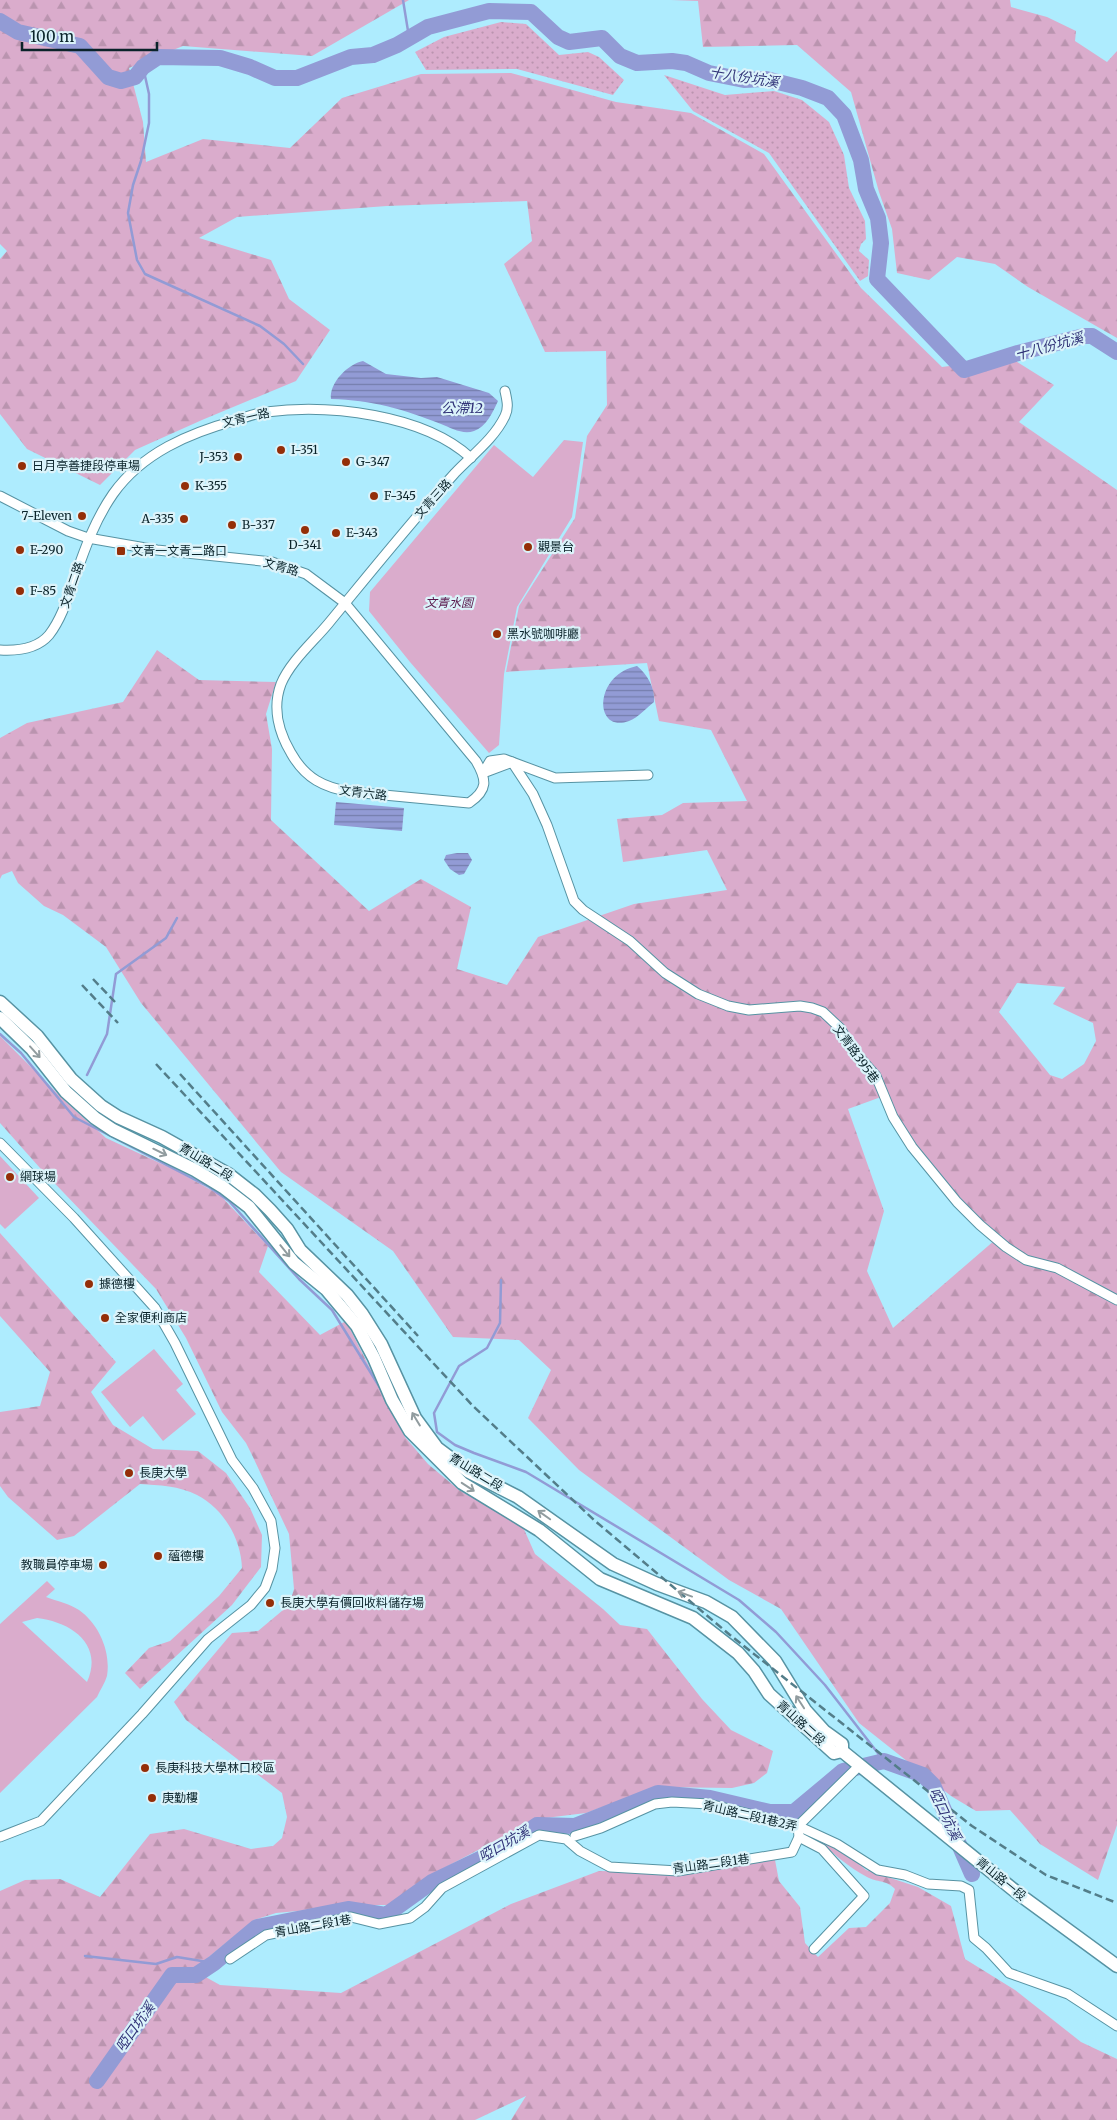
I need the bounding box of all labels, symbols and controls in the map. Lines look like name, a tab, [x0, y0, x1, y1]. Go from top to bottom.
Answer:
scale bar	[22, 20, 158, 52]
text: 100 m	[30, 27, 74, 46]
water label: 十八份坑溪	[708, 63, 782, 92]
water label: 十八份坑溪	[1013, 328, 1087, 364]
water label: 公滯12	[441, 399, 483, 417]
street label: 文青一路	[221, 405, 271, 430]
place label: I-351	[291, 442, 319, 457]
marker: I-351	[275, 444, 287, 456]
place label: J-353	[198, 449, 228, 464]
marker: J-353	[232, 451, 244, 463]
place label: G-347	[356, 454, 390, 469]
marker: G-347	[340, 456, 352, 468]
place label: 日月亭善捷段停車場	[32, 458, 140, 473]
marker: 日月亭善捷段停車場	[16, 460, 28, 472]
street label: 文青三路	[411, 476, 454, 522]
place label: K-355	[195, 478, 227, 493]
marker: K-355	[179, 480, 191, 492]
place label: F-345	[384, 488, 416, 503]
marker: F-345	[368, 490, 380, 502]
place label: 7-Eleven	[22, 508, 72, 523]
marker: 7-Eleven	[76, 510, 88, 522]
place label: A-335	[141, 511, 174, 526]
marker: A-335	[178, 513, 190, 525]
place label: B-337	[242, 517, 275, 532]
marker: B-337	[226, 519, 238, 531]
marker: D-341	[299, 524, 311, 536]
place label: E-343	[346, 525, 378, 540]
marker: E-343	[330, 527, 342, 539]
place label: D-341	[289, 537, 322, 552]
place label: 觀景台	[538, 539, 574, 554]
marker: 觀景台	[522, 541, 534, 553]
place label: E-290	[30, 542, 63, 557]
place label: 文青一文青二路口	[131, 543, 227, 558]
marker: E-290	[14, 544, 26, 556]
marker: 文青一文青二路口	[115, 545, 127, 557]
street label: 文青路	[262, 554, 301, 579]
street label: 文青二路	[57, 560, 86, 610]
place label: F-85	[30, 583, 56, 598]
marker: F-85	[14, 585, 26, 597]
park label: 文青水園	[425, 595, 475, 610]
place label: 黑水號咖啡廳	[507, 626, 579, 641]
marker: 黑水號咖啡廳	[491, 628, 503, 640]
street label: 文青六路	[338, 782, 388, 803]
street label: 文青路395巷	[830, 1022, 883, 1086]
one-way arrow	[29, 1046, 41, 1059]
street label: 青山路二段	[177, 1140, 236, 1183]
one-way arrow	[152, 1147, 167, 1157]
place label: 網球場	[20, 1169, 56, 1184]
marker: 網球場	[4, 1171, 16, 1183]
one-way arrow	[280, 1244, 291, 1257]
place label: 據德樓	[99, 1276, 135, 1291]
marker: 據德樓	[83, 1278, 95, 1290]
place label: 全家便利商店	[115, 1310, 187, 1325]
marker: 全家便利商店	[99, 1312, 111, 1324]
one-way arrow	[411, 1412, 421, 1426]
street label: 青山路二段	[447, 1450, 506, 1493]
place label: 長庚大學	[139, 1465, 187, 1480]
marker: 長庚大學	[123, 1467, 135, 1479]
one-way arrow	[461, 1481, 475, 1492]
one-way arrow	[537, 1510, 551, 1520]
place label: 蘊德樓	[168, 1548, 204, 1563]
marker: 蘊德樓	[152, 1550, 164, 1562]
place label: 教職員停車場	[21, 1557, 93, 1572]
marker: 教職員停車場	[97, 1559, 109, 1571]
one-way arrow	[677, 1589, 693, 1598]
place label: 長庚大學有價回收料儲存場	[280, 1595, 424, 1610]
marker: 長庚大學有價回收料儲存場	[264, 1597, 276, 1609]
one-way arrow	[795, 1696, 805, 1710]
street label: 青山路二段	[774, 1697, 829, 1748]
place label: 長庚科技大學林口校區	[155, 1760, 275, 1775]
marker: 長庚科技大學林口校區	[139, 1762, 151, 1774]
water label: 啞口坑溪	[925, 1785, 966, 1845]
place label: 庚勤樓	[162, 1790, 198, 1805]
marker: 庚勤樓	[146, 1792, 158, 1804]
street label: 青山路二段1巷2弄	[701, 1797, 799, 1834]
water label: 啞口坑溪	[475, 1821, 534, 1866]
street label: 青山路二段1巷	[672, 1851, 750, 1876]
street label: 青山路一段	[973, 1854, 1029, 1903]
street label: 青山路二段1巷	[273, 1911, 352, 1940]
water label: 啞口坑溪	[112, 1997, 160, 2055]

